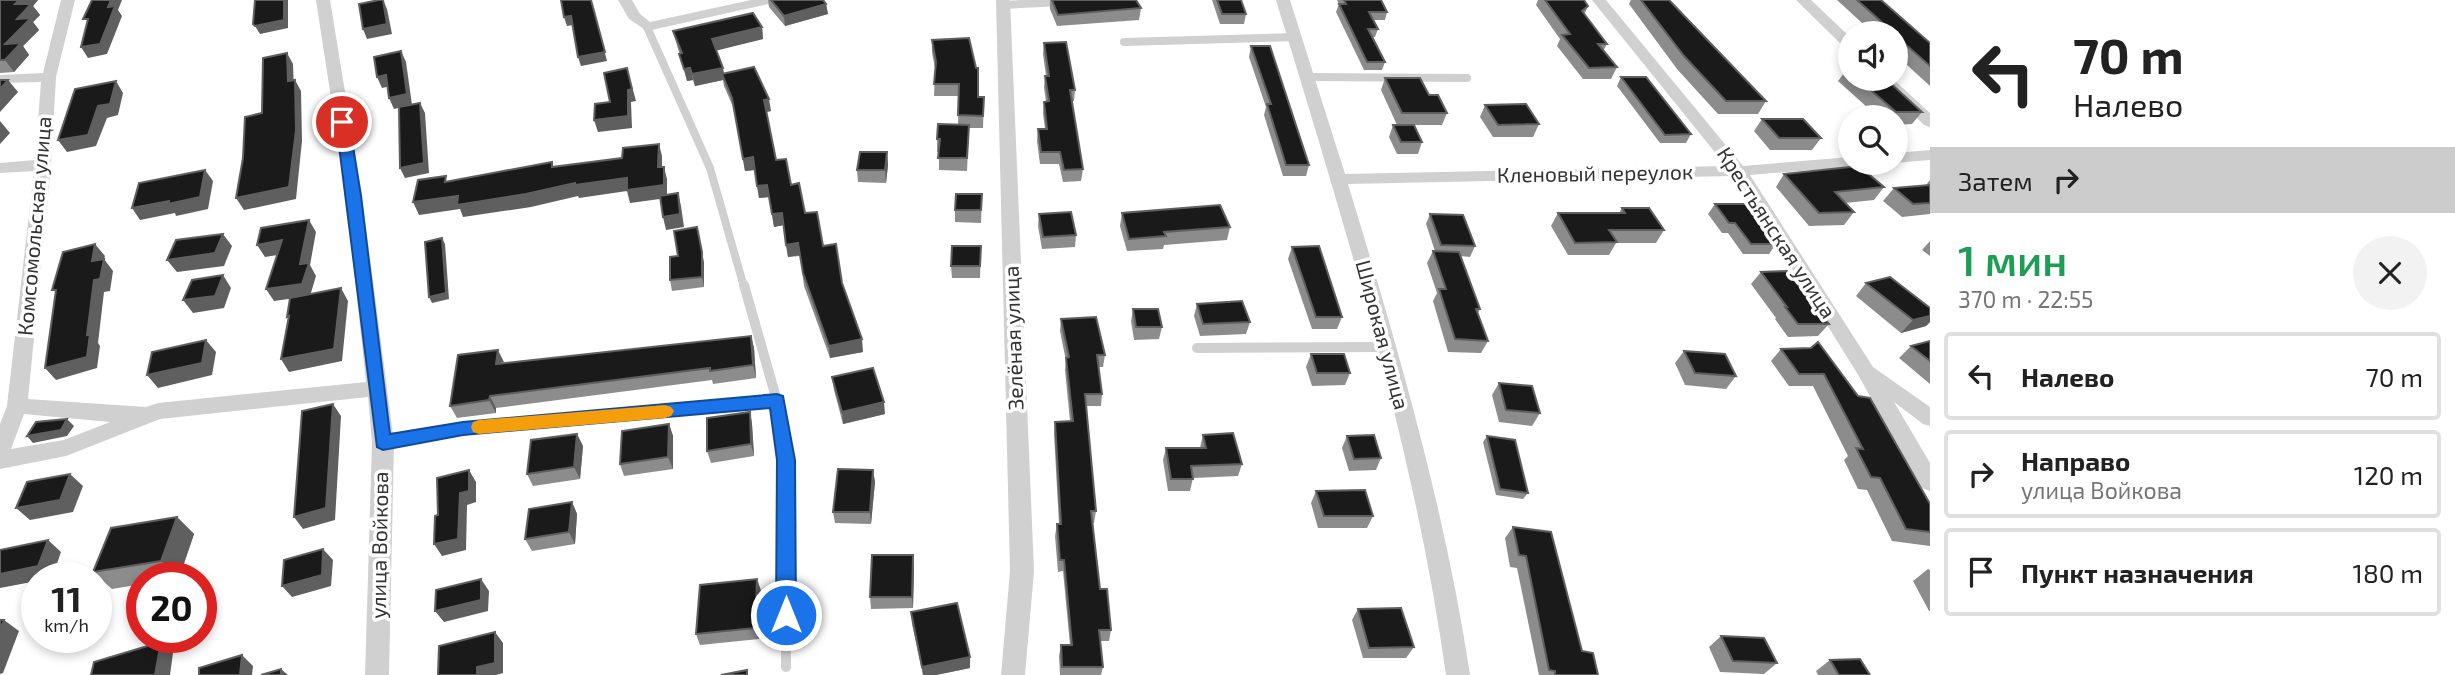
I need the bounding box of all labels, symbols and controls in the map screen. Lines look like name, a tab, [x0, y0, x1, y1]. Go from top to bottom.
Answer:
map controls	[1838, 21, 1908, 175]
button: sound	[1838, 21, 1908, 91]
text: 70 m	[2073, 25, 2184, 84]
icon: left	[1958, 28, 2049, 119]
text: Налево	[2073, 85, 2183, 123]
pin	[312, 92, 372, 152]
icon: arrive	[323, 103, 361, 141]
button: search	[1838, 105, 1908, 175]
street label: Комсомольская улица	[11, 115, 57, 337]
street label: Крестьянская улица	[1712, 142, 1842, 323]
street label: Кленовый переулок	[1497, 158, 1693, 188]
icon: right	[2047, 161, 2085, 199]
text: Затем	[1958, 165, 2033, 196]
text: 1 мин	[1958, 234, 2067, 284]
button: close	[2353, 236, 2427, 310]
street label: Широкая улица	[1351, 257, 1415, 412]
street label: Зелёная улица	[997, 265, 1029, 411]
text: 370 m · 22:55	[1958, 285, 2093, 313]
icon: left	[1962, 357, 2000, 395]
text: Налево	[2021, 361, 2114, 392]
text: 70 m	[2365, 361, 2423, 392]
text: Направо	[2021, 445, 2130, 476]
icon: right	[1962, 455, 2000, 493]
text: 120 m	[2354, 459, 2423, 490]
street label: улица Войкова	[365, 471, 393, 619]
text: улица Войкова	[2021, 476, 2182, 504]
icon: arrive	[1962, 553, 2000, 591]
text: Пункт назначения	[2021, 557, 2254, 588]
text: 180 m	[2353, 557, 2423, 588]
speed limit sign: 20	[126, 562, 217, 653]
text: 11	[51, 577, 82, 619]
position arrow	[749, 578, 823, 652]
text: km/h	[44, 614, 89, 636]

